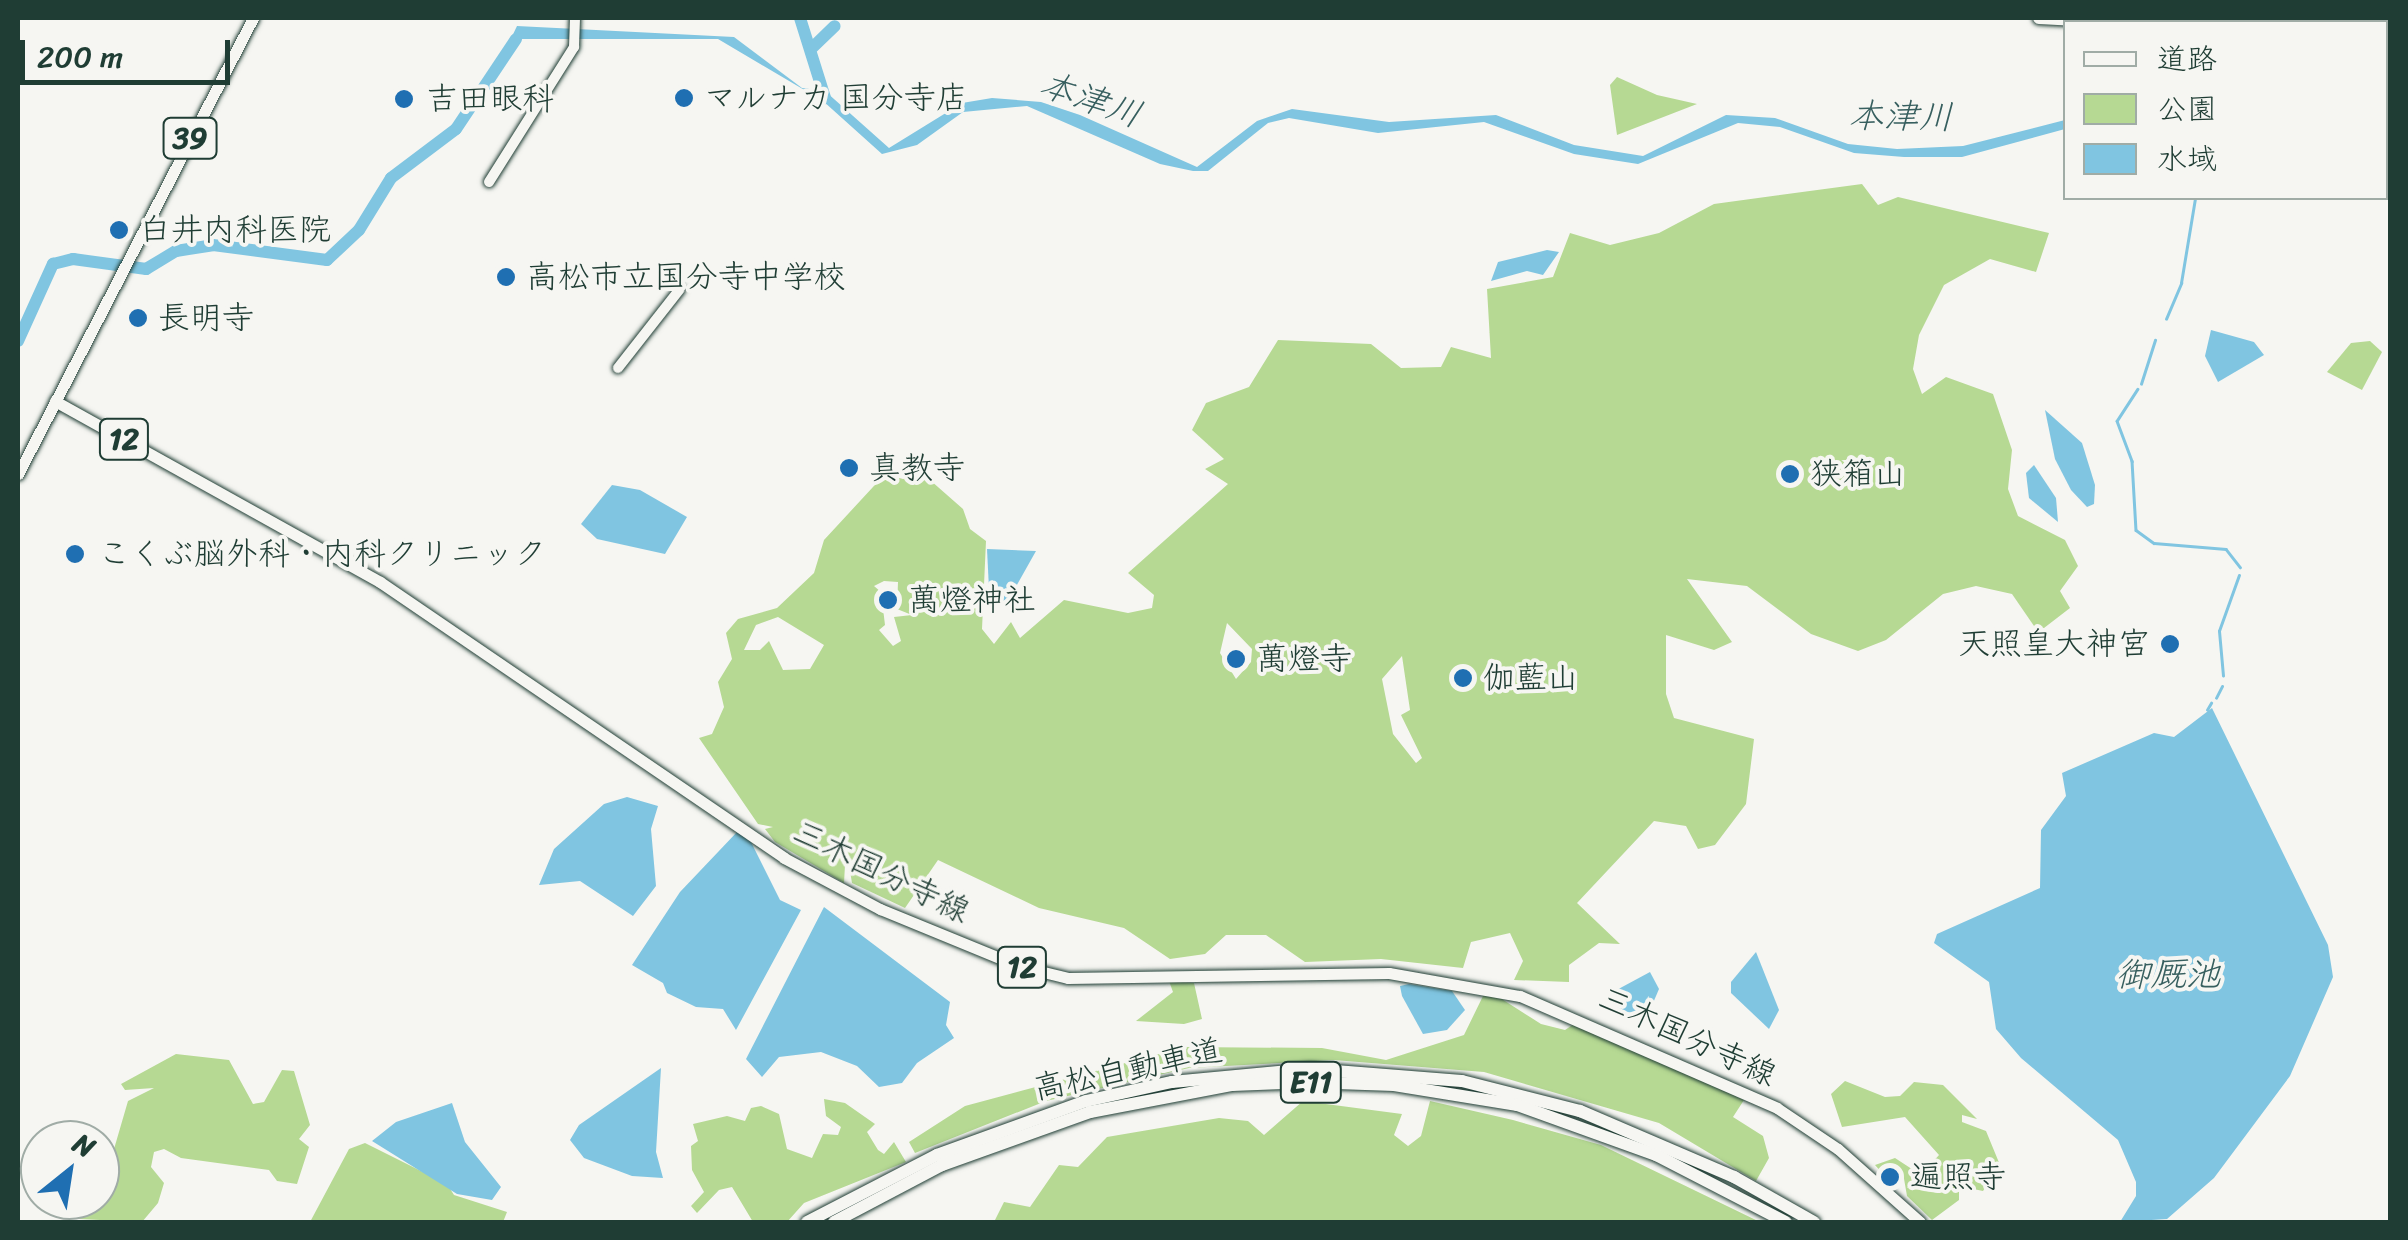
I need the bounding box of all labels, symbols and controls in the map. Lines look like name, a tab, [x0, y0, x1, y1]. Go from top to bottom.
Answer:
scale bar	[25, 20, 235, 82]
legend	[2063, 20, 2388, 200]
text: 200 m	[37, 30, 123, 84]
text: 道路	[2157, 32, 2217, 86]
water label: 本津川	[1035, 62, 1147, 136]
place label: マルナカ 国分寺店	[704, 79, 968, 117]
place label: 吉田眼科	[426, 80, 554, 118]
text: 公園	[2157, 82, 2217, 136]
marker: 吉田眼科	[391, 86, 417, 112]
marker: マルナカ 国分寺店	[673, 87, 695, 109]
water label: 本津川	[1848, 94, 1954, 138]
road number: 39	[162, 113, 218, 163]
text: 水域	[2157, 132, 2217, 186]
place label: 白井内科医院	[139, 211, 331, 249]
marker: 白井内科医院	[108, 219, 130, 241]
place label: 高松市立国分寺中学校	[526, 258, 846, 296]
marker: 高松市立国分寺中学校	[495, 266, 517, 288]
place label: 長明寺	[158, 299, 254, 337]
marker: 長明寺	[127, 307, 149, 329]
road number: 12	[96, 414, 152, 464]
place label: 真教寺	[869, 449, 965, 487]
place label: 狭箱山	[1810, 455, 1906, 493]
marker: 真教寺	[838, 457, 860, 479]
marker: 狭箱山	[1779, 463, 1801, 485]
place label: こくぶ脳外科・内科クリニック	[98, 535, 546, 573]
marker: こくぶ脳外科・内科クリニック	[62, 541, 88, 567]
place label: 萬燈神社	[908, 581, 1036, 619]
marker: 萬燈神社	[877, 589, 899, 611]
place label: 天照皇大神宮	[1958, 625, 2150, 663]
marker: 天照皇大神宮	[2159, 633, 2181, 655]
place label: 萬燈寺	[1256, 640, 1352, 678]
marker: 萬燈寺	[1225, 648, 1247, 670]
place label: 伽藍山	[1483, 659, 1579, 697]
marker: 伽藍山	[1452, 667, 1474, 689]
street label: 三木国分寺線	[786, 813, 976, 931]
road number: 12	[994, 942, 1050, 992]
water label: 御厩池	[2116, 953, 2220, 995]
street label: 三木国分寺線	[1592, 979, 1782, 1095]
street label: 高松自動車道	[1030, 1031, 1226, 1109]
road number: E11	[1278, 1057, 1344, 1107]
text: N	[64, 1119, 105, 1171]
north arrow	[20, 1120, 120, 1220]
place label: 遍照寺	[1910, 1158, 2006, 1196]
marker: 遍照寺	[1879, 1166, 1901, 1188]

